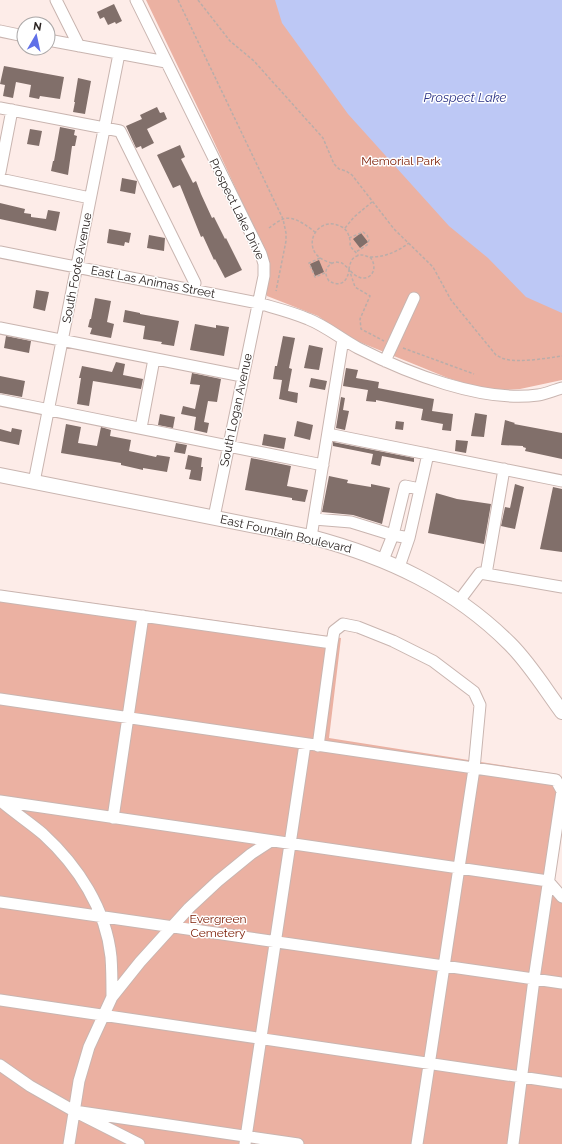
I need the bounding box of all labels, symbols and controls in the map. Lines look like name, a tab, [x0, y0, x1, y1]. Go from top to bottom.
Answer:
north arrow	[16, 16, 56, 56]
text: N	[32, 20, 43, 34]
water label: Prospect Lake	[423, 90, 507, 105]
park label: Memorial Park	[361, 154, 441, 168]
street label: Prospect Lake Drive	[206, 156, 268, 262]
street label: South Foote Avenue	[59, 212, 95, 324]
street label: East Las Animas Street	[90, 263, 216, 301]
street label: South Logan Avenue	[217, 352, 255, 468]
street label: East Fountain Boulevard	[219, 512, 353, 556]
park label: Evergreen Cemetery	[190, 912, 246, 940]

